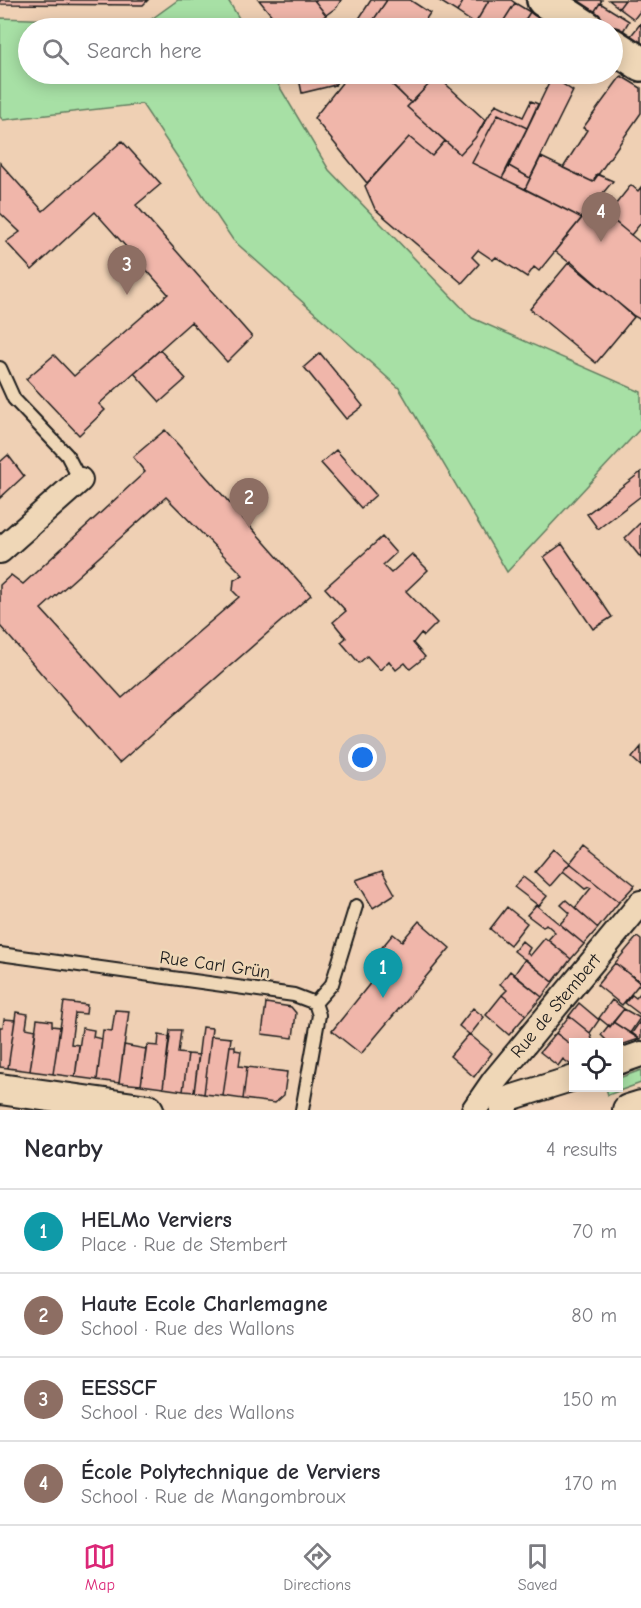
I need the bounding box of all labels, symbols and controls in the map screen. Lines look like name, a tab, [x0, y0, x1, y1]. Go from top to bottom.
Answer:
search box	[18, 18, 623, 84]
icon: search	[39, 35, 72, 68]
text: Search here	[87, 38, 202, 64]
pin: 4	[582, 192, 620, 242]
pin: 3	[108, 246, 146, 295]
pin: 2	[230, 478, 268, 528]
your location	[348, 743, 377, 772]
street label: Rue Carl Grün	[158, 947, 272, 983]
pin: 1	[364, 948, 403, 998]
street label: Rue de Stembert	[507, 949, 606, 1062]
map controls	[569, 1038, 623, 1092]
button: locate	[569, 1038, 623, 1092]
text: Nearby	[24, 1134, 103, 1164]
text: 4 results	[546, 1138, 617, 1161]
text: HELMo Verviers	[81, 1207, 232, 1233]
text: 1	[40, 1220, 47, 1243]
text: 70 m	[572, 1220, 617, 1243]
text: Place · Rue de Stembert	[81, 1233, 287, 1256]
text: Haute Ecole Charlemagne	[81, 1291, 328, 1317]
text: 2	[39, 1304, 48, 1327]
text: 80 m	[571, 1304, 617, 1327]
text: School · Rue des Wallons	[81, 1317, 294, 1340]
text: EESSCF	[81, 1375, 157, 1401]
text: 3	[39, 1388, 48, 1411]
text: 150 m	[563, 1388, 617, 1411]
text: School · Rue des Wallons	[81, 1401, 294, 1424]
text: École Polytechnique de Verviers	[81, 1459, 380, 1485]
text: 4	[39, 1472, 48, 1495]
text: 170 m	[564, 1472, 617, 1495]
text: School · Rue de Mangombroux	[81, 1485, 345, 1508]
tab: Map	[83, 1540, 116, 1594]
tab: Directions	[283, 1540, 351, 1594]
tab: Saved	[518, 1540, 558, 1594]

